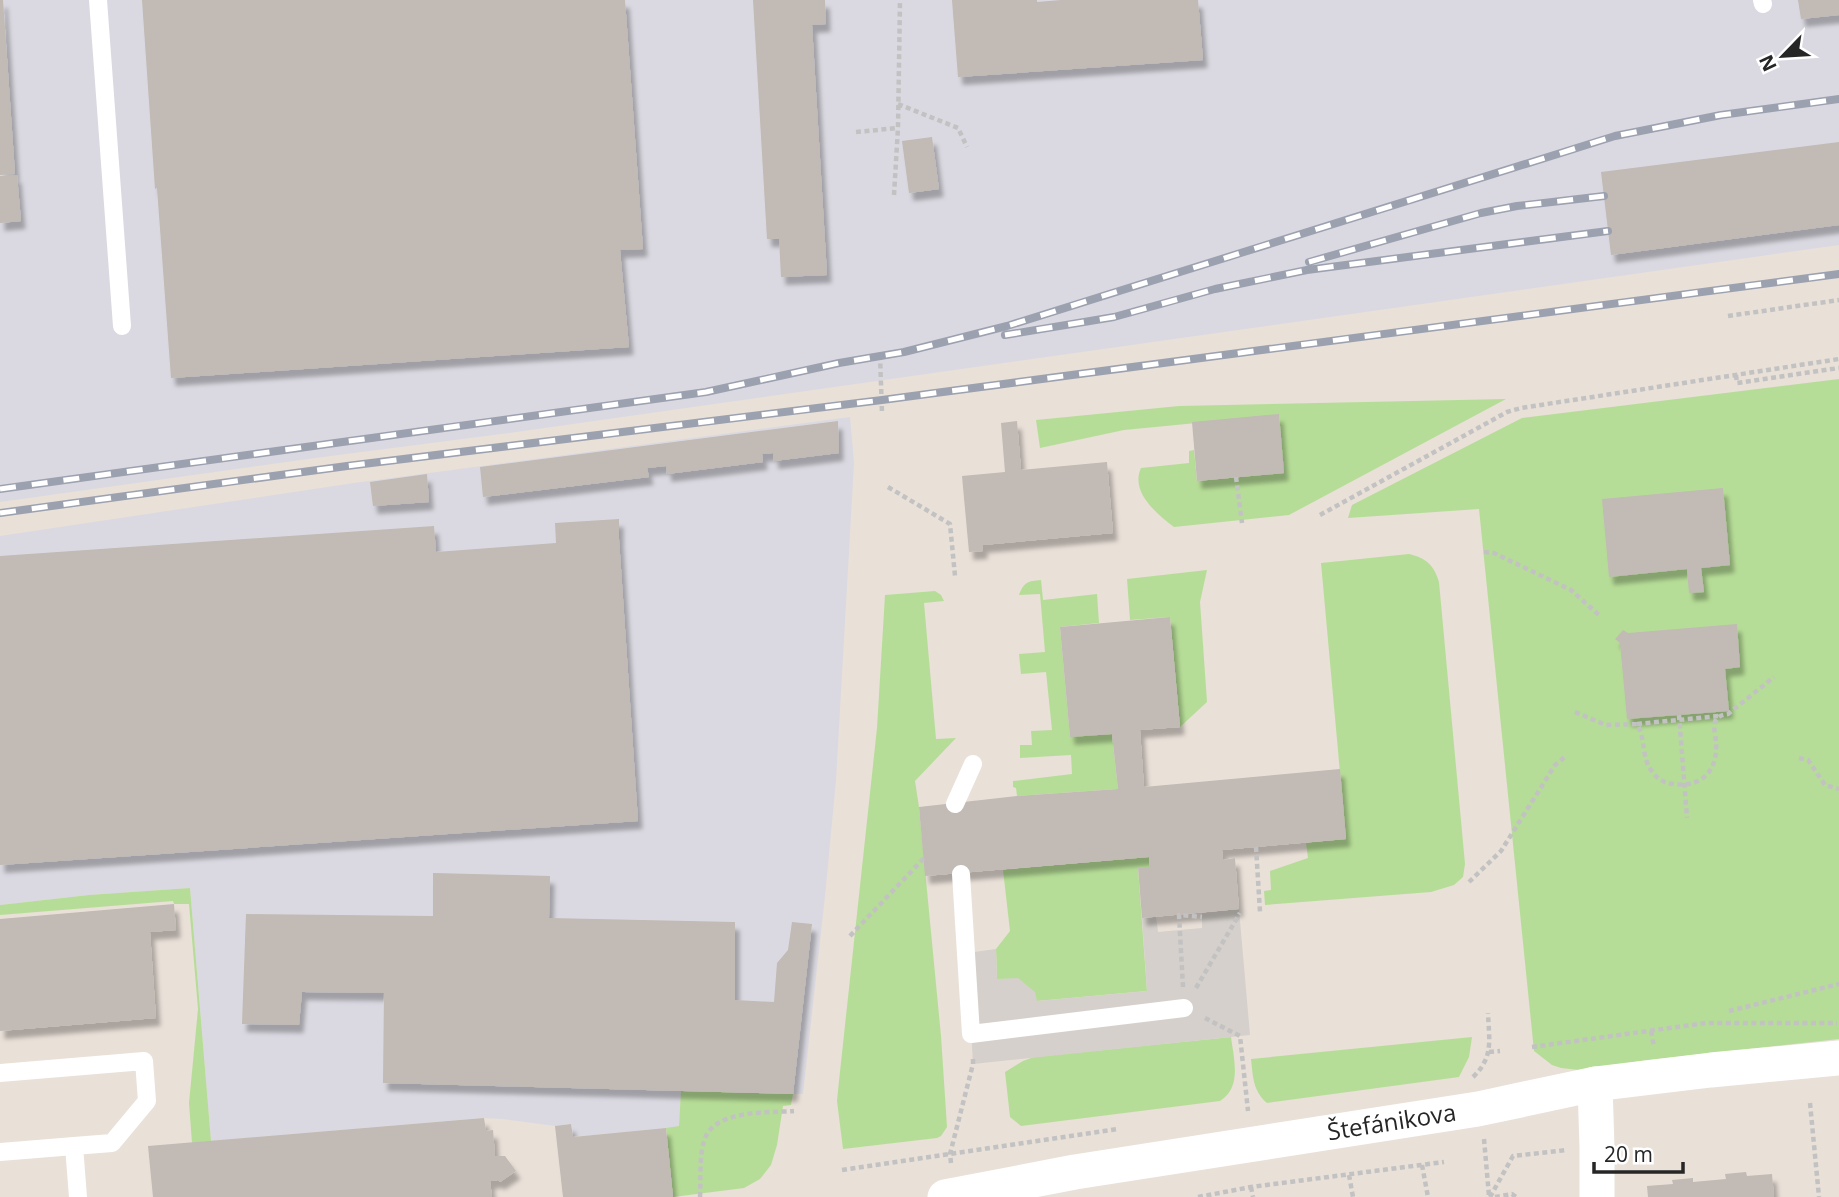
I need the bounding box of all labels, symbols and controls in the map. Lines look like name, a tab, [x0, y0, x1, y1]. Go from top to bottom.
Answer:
north arrow	[1748, 21, 1818, 91]
text: N	[1753, 51, 1783, 76]
street label: Štefánikova	[1325, 1095, 1458, 1147]
scale bar	[1594, 1130, 1683, 1174]
text: 20 m	[1604, 1140, 1653, 1168]

